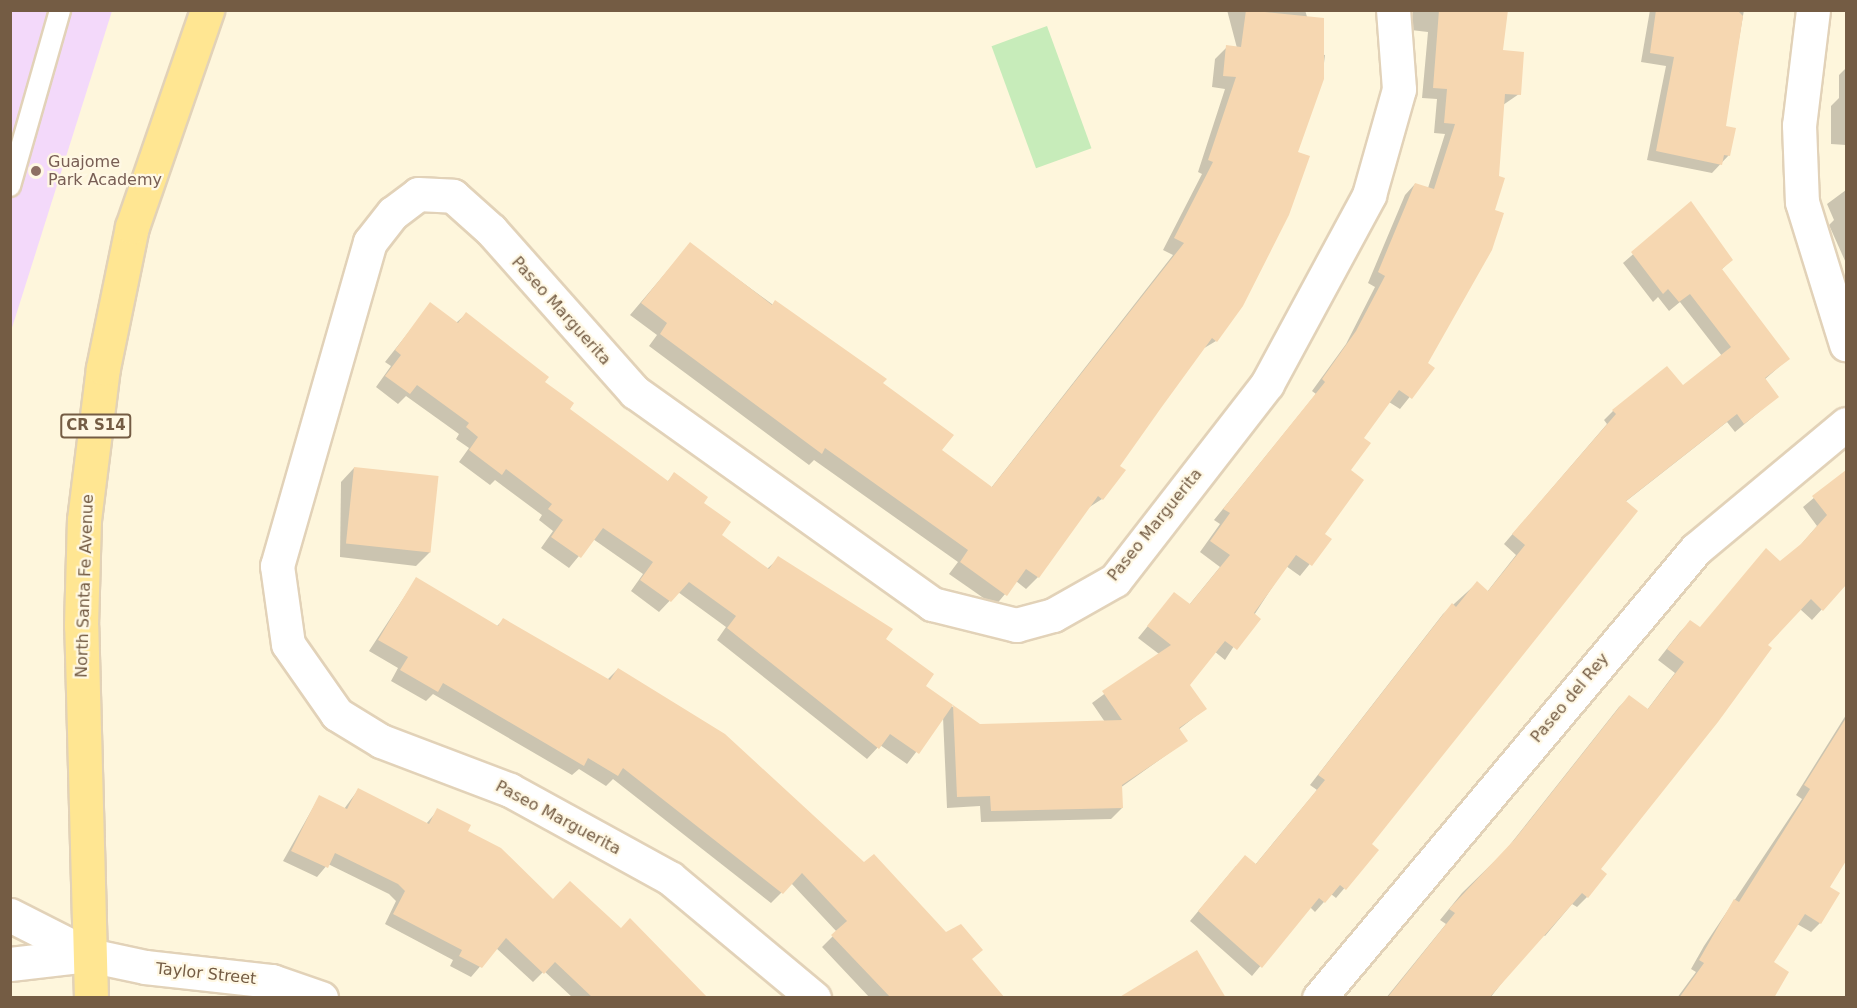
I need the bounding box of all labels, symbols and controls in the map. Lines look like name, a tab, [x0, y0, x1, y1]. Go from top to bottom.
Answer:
place label: Guajome Park Academy	[48, 152, 162, 190]
marker: Guajome Park Academy	[29, 164, 43, 178]
street label: Paseo Marguerita	[507, 253, 615, 369]
road number: CR S14	[60, 414, 132, 438]
street label: Paseo Marguerita	[1104, 465, 1206, 585]
street label: North Santa Fe Avenue	[72, 494, 98, 678]
street label: Paseo del Rey	[1527, 649, 1613, 747]
street label: Paseo Marguerita	[492, 777, 624, 859]
street label: Taylor Street	[155, 959, 257, 989]

